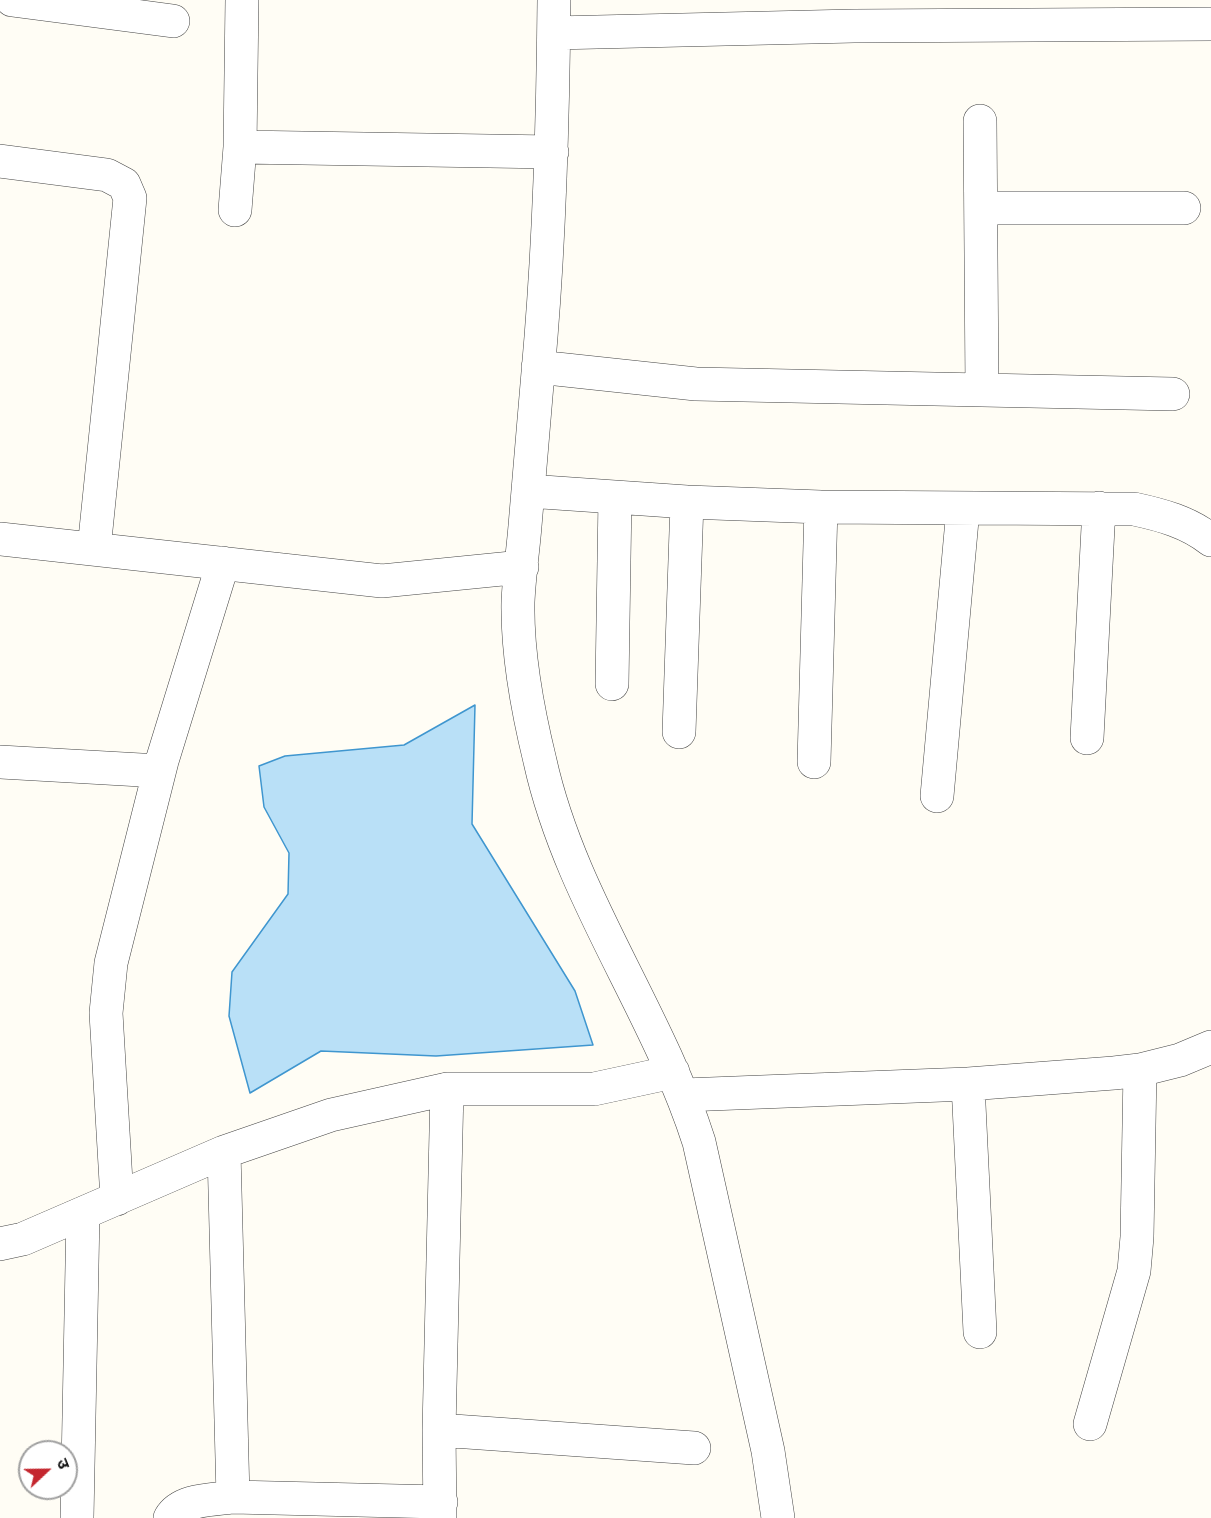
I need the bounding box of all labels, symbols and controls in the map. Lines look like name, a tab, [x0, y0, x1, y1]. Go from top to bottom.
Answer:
north arrow	[18, 1440, 78, 1500]
text: उ	[54, 1456, 73, 1471]

